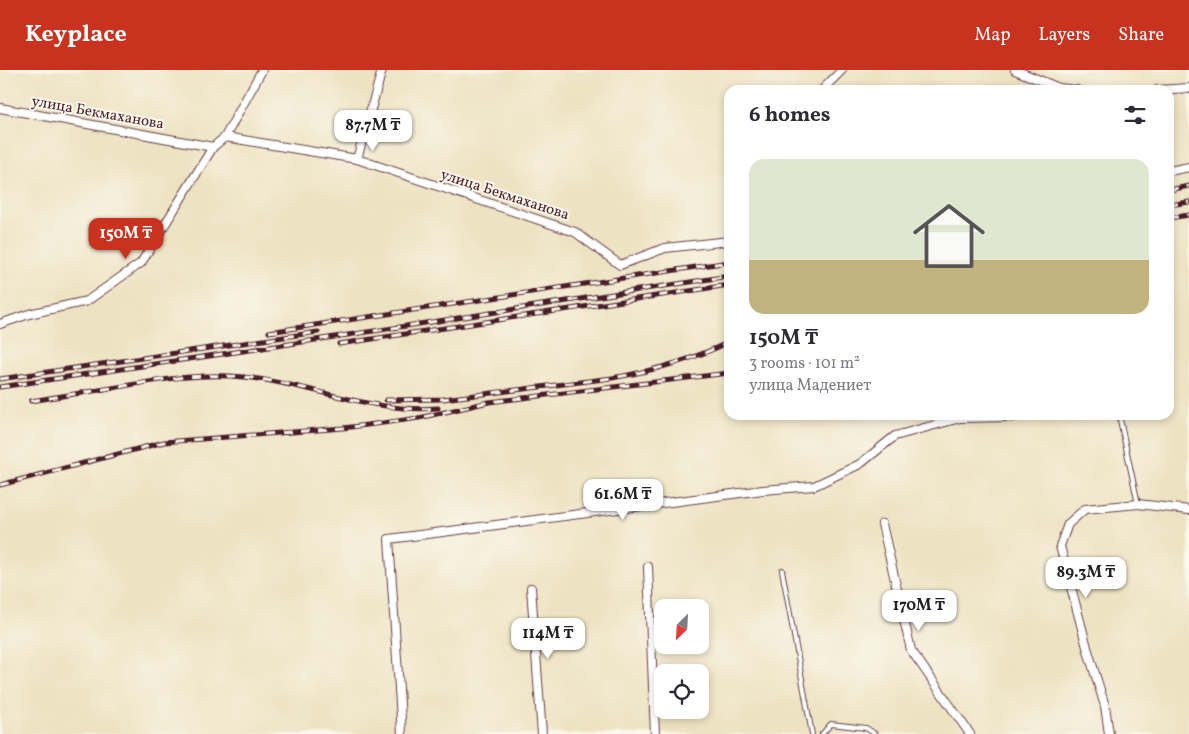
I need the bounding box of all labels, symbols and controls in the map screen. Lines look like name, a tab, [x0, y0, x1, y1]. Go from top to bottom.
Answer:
text: Keyplace	[25, 18, 127, 52]
text: Map	[974, 23, 1010, 48]
text: Layers	[1038, 23, 1090, 48]
text: Share	[1118, 23, 1164, 48]
street label: улица Бекмаханова	[30, 91, 166, 135]
text: 6 homes	[749, 101, 830, 130]
icon: filters	[1121, 101, 1149, 129]
pin: 87.7M ₸	[327, 109, 419, 152]
text: 87.7M ₸	[345, 115, 401, 137]
street label: улица Бекмаханова	[437, 165, 572, 226]
icon: home	[904, 191, 994, 281]
pin: 150M ₸	[85, 218, 167, 260]
text: 150M ₸	[100, 223, 152, 245]
text: 150M ₸	[749, 324, 819, 353]
text: 3 rooms · 101 m²	[749, 353, 860, 375]
text: улица Мадениет	[749, 375, 871, 397]
pin: 61.6M ₸	[577, 478, 669, 521]
text: 61.6M ₸	[594, 484, 652, 506]
pin: 89.3M ₸	[1040, 556, 1132, 599]
text: 89.3M ₸	[1056, 562, 1116, 584]
pin: 170M ₸	[878, 590, 960, 632]
text: 170M ₸	[893, 595, 945, 617]
north arrow	[654, 599, 709, 654]
map controls	[654, 599, 709, 719]
pin: 114M ₸	[507, 618, 589, 660]
text: 114M ₸	[522, 623, 574, 645]
button: locate	[654, 664, 709, 719]

